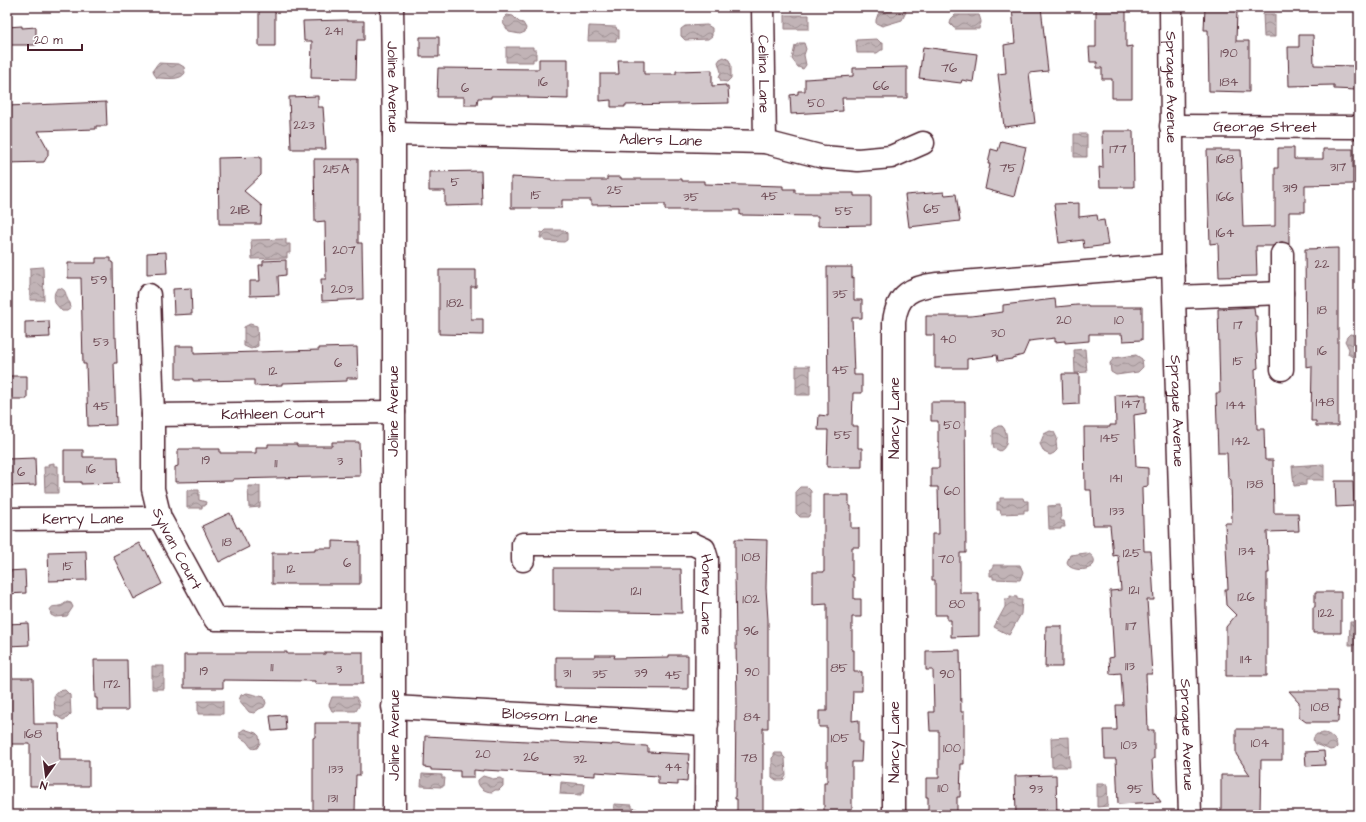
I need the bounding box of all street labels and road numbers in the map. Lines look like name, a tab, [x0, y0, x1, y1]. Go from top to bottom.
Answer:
street label: Sprague Avenue	[1160, 31, 1183, 143]
street label: Celina Lane	[753, 35, 775, 113]
street label: Joline Avenue	[382, 41, 404, 133]
street label: George Street	[1213, 116, 1317, 138]
street label: Adlers Lane	[619, 128, 703, 151]
street label: Sprague Avenue	[1165, 355, 1190, 467]
street label: Joline Avenue	[383, 365, 404, 457]
street label: Nancy Lane	[884, 377, 906, 459]
street label: Kathleen Court	[221, 402, 325, 425]
street label: Sylvan Court	[147, 506, 208, 593]
street label: Kerry Lane	[42, 508, 124, 530]
street label: Honey Lane	[695, 551, 718, 635]
street label: Sprague Avenue	[1175, 678, 1200, 791]
street label: Joline Avenue	[384, 689, 405, 781]
street label: Nancy Lane	[884, 701, 906, 783]
street label: Blossom Lane	[501, 702, 598, 729]

